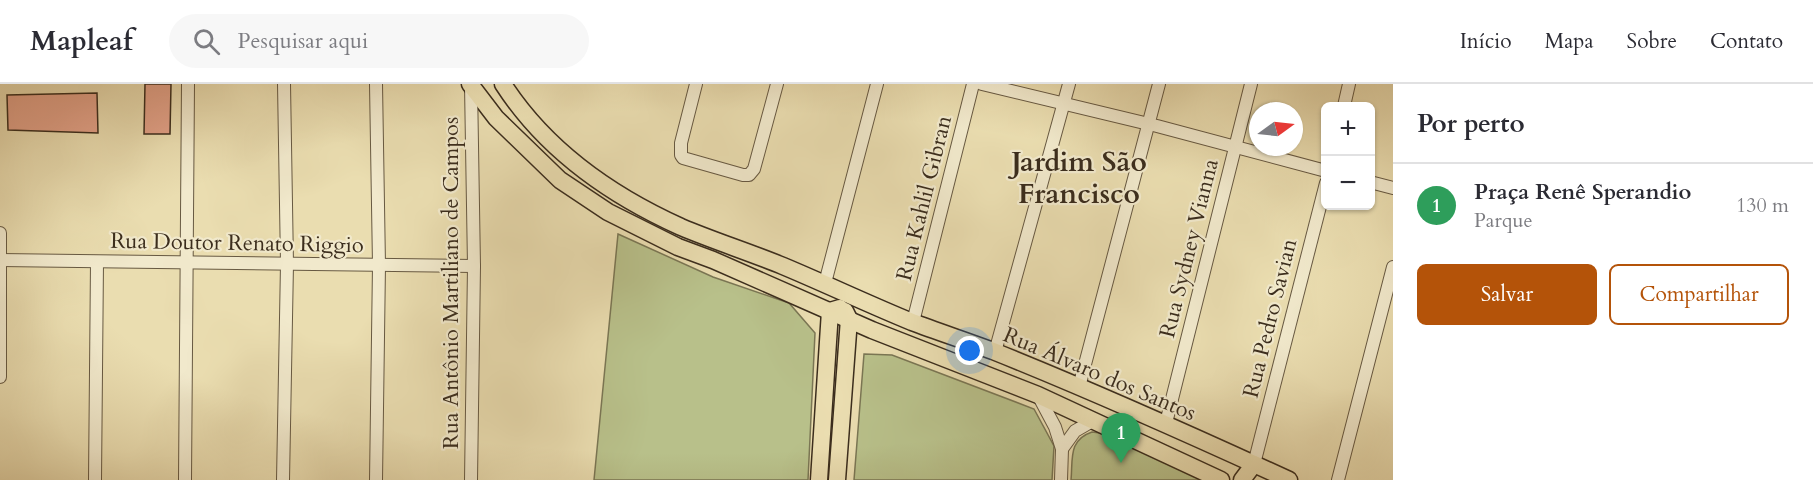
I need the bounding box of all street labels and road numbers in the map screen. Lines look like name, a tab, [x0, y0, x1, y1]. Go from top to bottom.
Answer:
street label: Rua Kahlil Gibran	[889, 112, 959, 284]
street label: Rua Antônio Martiliano de Campos	[436, 117, 466, 449]
street label: Rua Sydney Vianna	[1152, 155, 1226, 341]
street label: Rua Doutor Renato Riggio	[110, 226, 364, 260]
street label: Rua Pedro Savian	[1236, 235, 1304, 401]
street label: Rua Álvaro dos Santos	[999, 320, 1201, 428]

